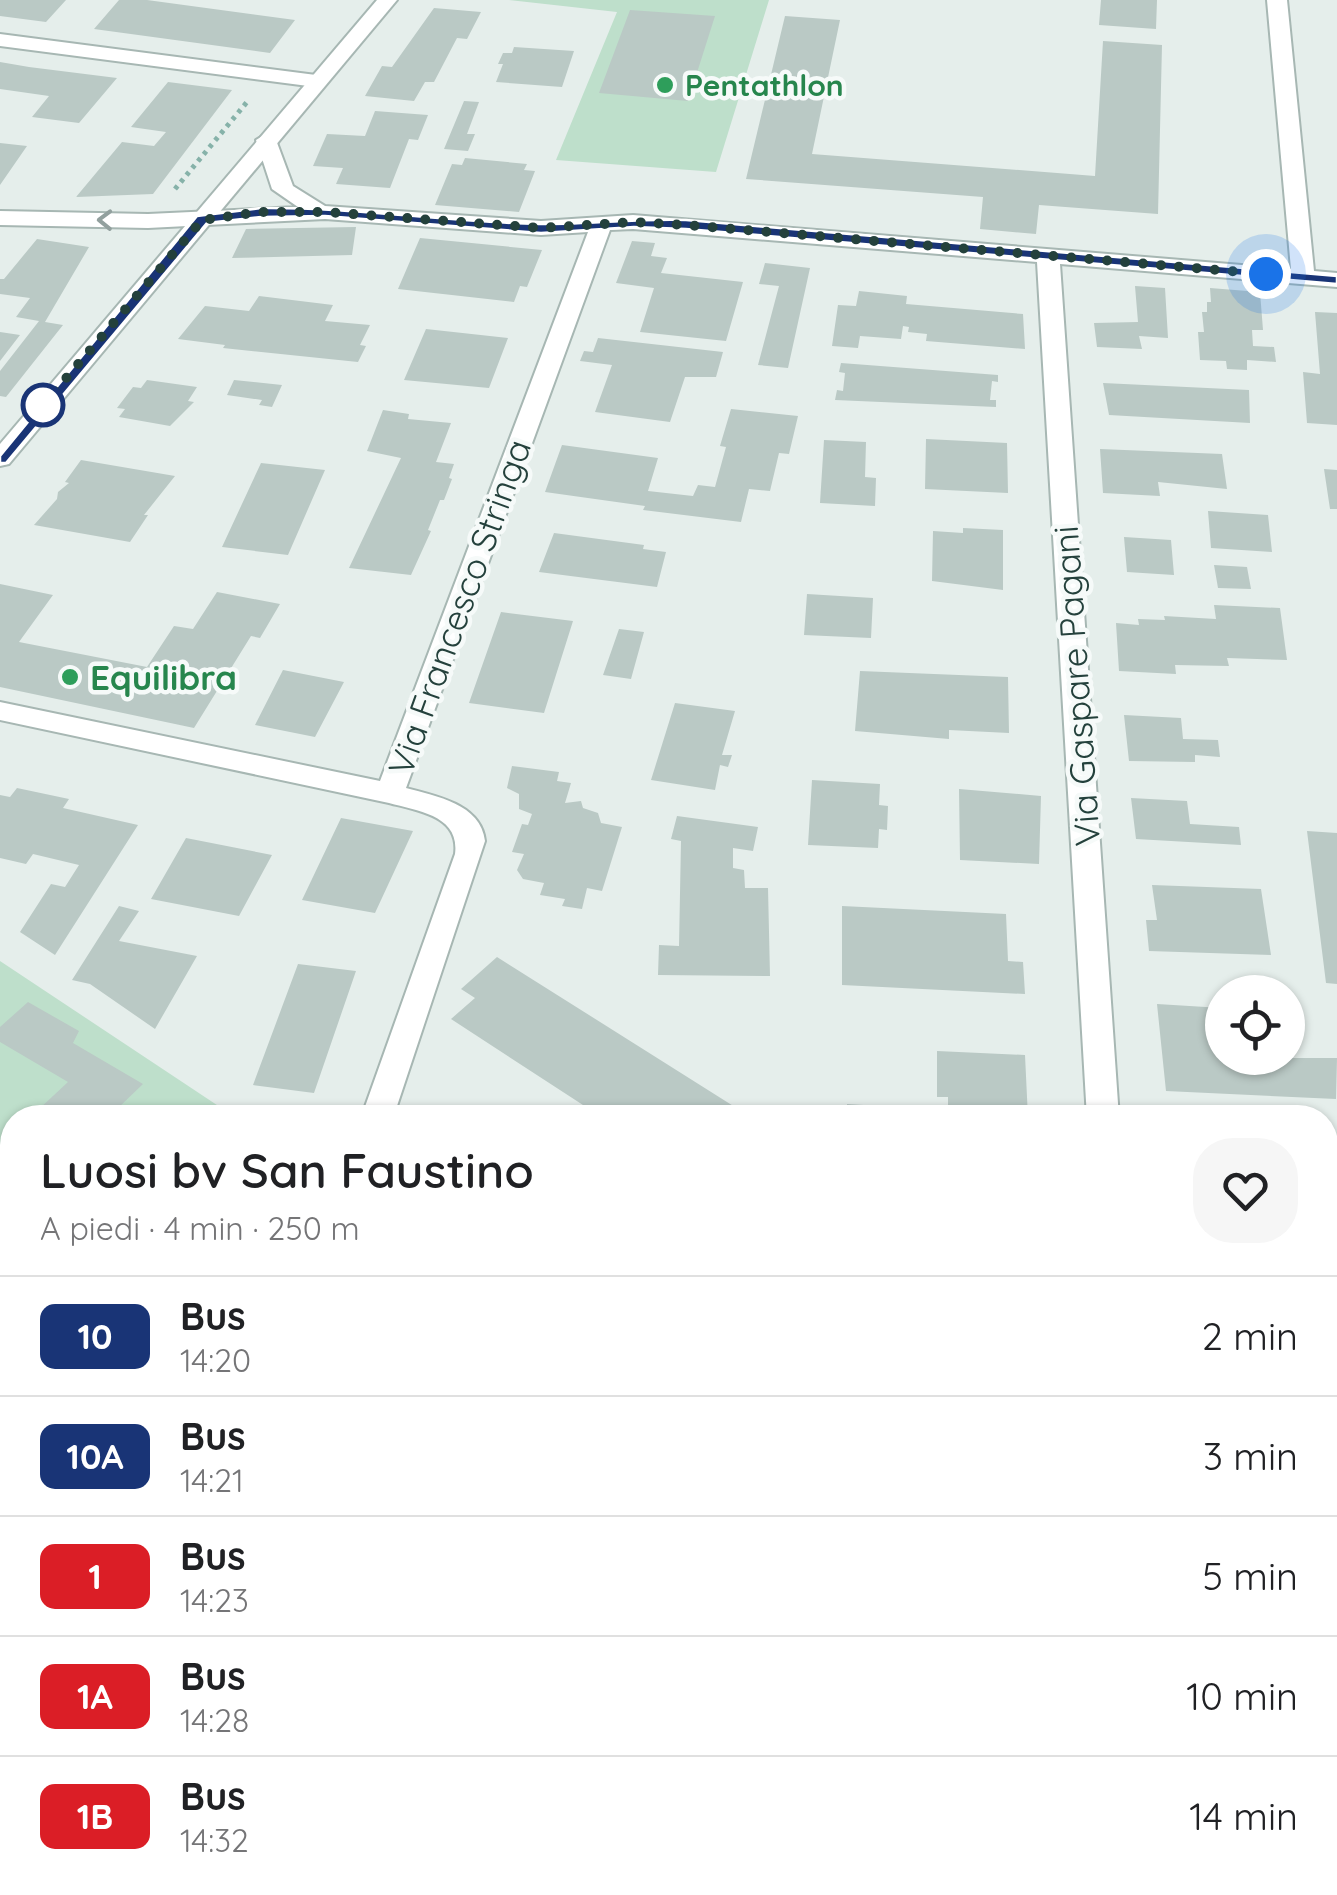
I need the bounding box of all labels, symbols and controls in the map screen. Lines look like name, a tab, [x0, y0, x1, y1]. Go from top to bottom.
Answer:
place label: Pentathlon	[685, 66, 844, 104]
marker: Pentathlon	[654, 74, 676, 96]
one-way arrow	[96, 210, 112, 231]
your location	[1241, 249, 1291, 299]
unlabelled marker	[22, 384, 64, 426]
street label: Via Francesco Stringa	[378, 433, 540, 781]
street label: Via Gaspare Pagani	[1043, 524, 1109, 848]
place label: Equilibra	[90, 655, 237, 699]
marker: Equilibra	[59, 666, 81, 688]
map controls	[1205, 975, 1305, 1075]
button: locate	[1205, 975, 1305, 1075]
button: heart	[1193, 1138, 1298, 1243]
text: Luosi bv San Faustino	[40, 1140, 534, 1200]
text: A piedi · 4 min · 250 m	[40, 1208, 360, 1248]
text: Bus	[180, 1292, 246, 1340]
text: 2 min	[1202, 1312, 1298, 1360]
text: 10	[77, 1314, 113, 1358]
text: 14:20	[180, 1340, 251, 1380]
text: Bus	[180, 1412, 246, 1460]
text: 3 min	[1203, 1432, 1298, 1480]
text: 10A	[66, 1434, 124, 1478]
text: 14:21	[180, 1460, 244, 1500]
text: Bus	[180, 1532, 246, 1580]
text: 5 min	[1202, 1552, 1298, 1600]
text: 1	[88, 1554, 102, 1598]
text: 14:23	[180, 1580, 249, 1620]
text: Bus	[180, 1652, 246, 1700]
text: 10 min	[1186, 1672, 1298, 1720]
text: 1A	[77, 1674, 113, 1718]
text: 14:28	[180, 1700, 249, 1740]
text: Bus	[180, 1772, 246, 1820]
text: 14 min	[1189, 1792, 1298, 1840]
text: 1B	[77, 1794, 113, 1838]
text: 14:32	[180, 1820, 249, 1860]

